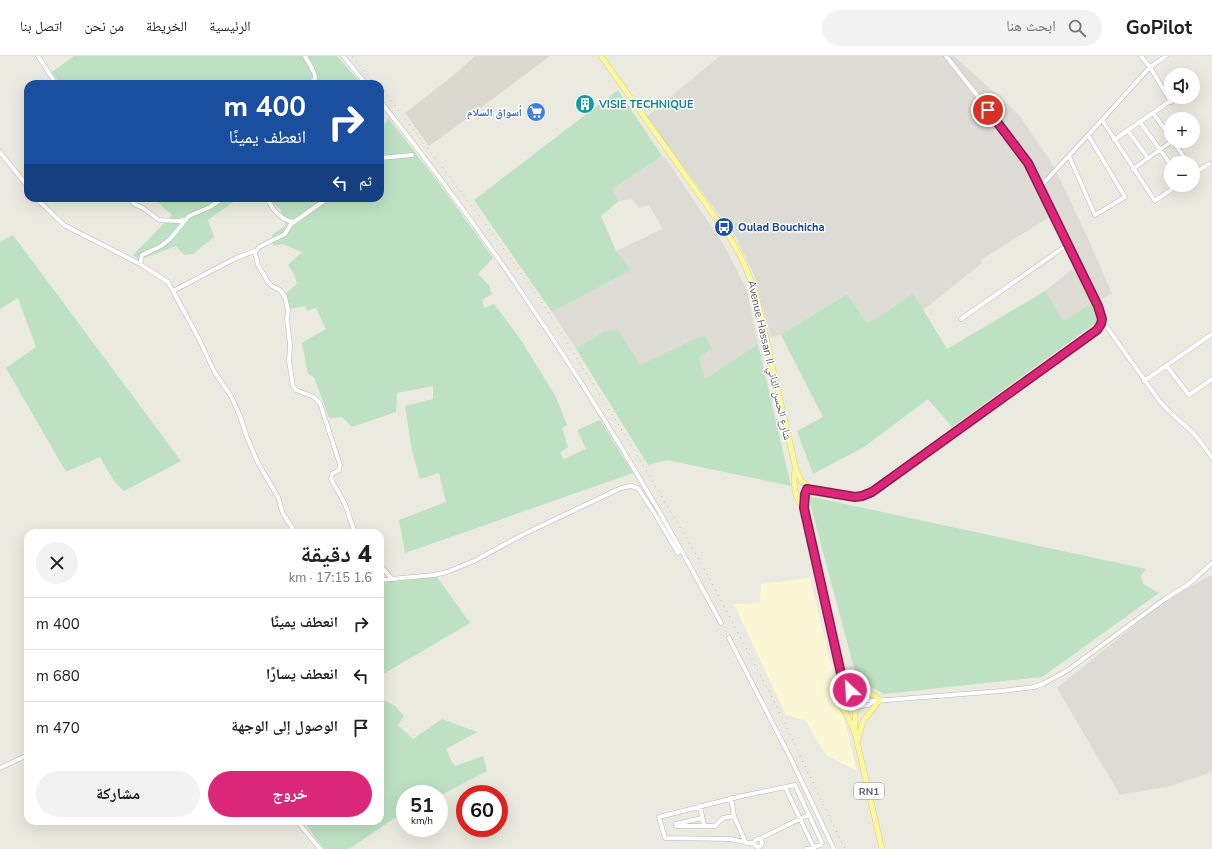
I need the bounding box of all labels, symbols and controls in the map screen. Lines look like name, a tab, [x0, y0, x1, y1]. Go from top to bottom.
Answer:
search box	[822, 10, 1102, 46]
text: GoPilot	[1126, 15, 1192, 41]
text: ابحث هنا	[1006, 16, 1056, 36]
text: اتصل بنا	[20, 17, 62, 36]
text: من نحن	[84, 17, 124, 36]
text: الخريطة	[146, 17, 187, 36]
text: الرئيسية	[209, 17, 251, 36]
icon: search	[1066, 17, 1088, 39]
map controls	[1164, 68, 1200, 192]
button: sound	[1164, 68, 1200, 104]
text: 400 m	[223, 88, 306, 126]
building icon: VISIE TECHNIQUE	[574, 93, 596, 115]
pin	[971, 93, 1005, 127]
icon: right	[320, 96, 372, 148]
place label: VISIE TECHNIQUE	[598, 97, 694, 112]
icon: arrive	[977, 99, 999, 121]
supermarket icon: أسواق السلام	[525, 101, 547, 123]
place label: أسواق السلام	[467, 105, 522, 120]
button: +	[1164, 112, 1200, 148]
text: انعطف يمينًا	[229, 125, 306, 149]
button: −	[1164, 156, 1200, 192]
text: ثم	[359, 171, 372, 191]
icon: left	[329, 172, 351, 194]
bus stop icon: Oulad Bouchicha	[713, 216, 735, 238]
place label: Oulad Bouchicha	[738, 220, 824, 235]
street label: Avenue Hassan II شارع الحسن الثاني	[743, 279, 795, 442]
text: 4 دقيقة	[301, 538, 372, 570]
button: close	[36, 542, 78, 584]
text: 1.6 km · 17:15	[289, 569, 372, 587]
text: انعطف يمينًا	[270, 612, 338, 632]
icon: right	[350, 613, 372, 635]
text: 400 m	[36, 614, 80, 634]
text: انعطف يسارًا	[266, 664, 338, 684]
icon: left	[350, 665, 372, 687]
text: 680 m	[36, 666, 80, 686]
position arrow	[829, 669, 871, 711]
text: الوصول إلى الوجهة	[231, 716, 338, 736]
icon: arrive	[350, 717, 372, 739]
text: 470 m	[36, 718, 80, 738]
button: مشاركة	[36, 771, 200, 817]
button: خروج	[208, 771, 372, 817]
road number: RN1	[854, 783, 884, 799]
speed limit sign: 60	[456, 785, 508, 837]
text: 51	[410, 792, 434, 819]
text: km/h	[411, 814, 433, 828]

